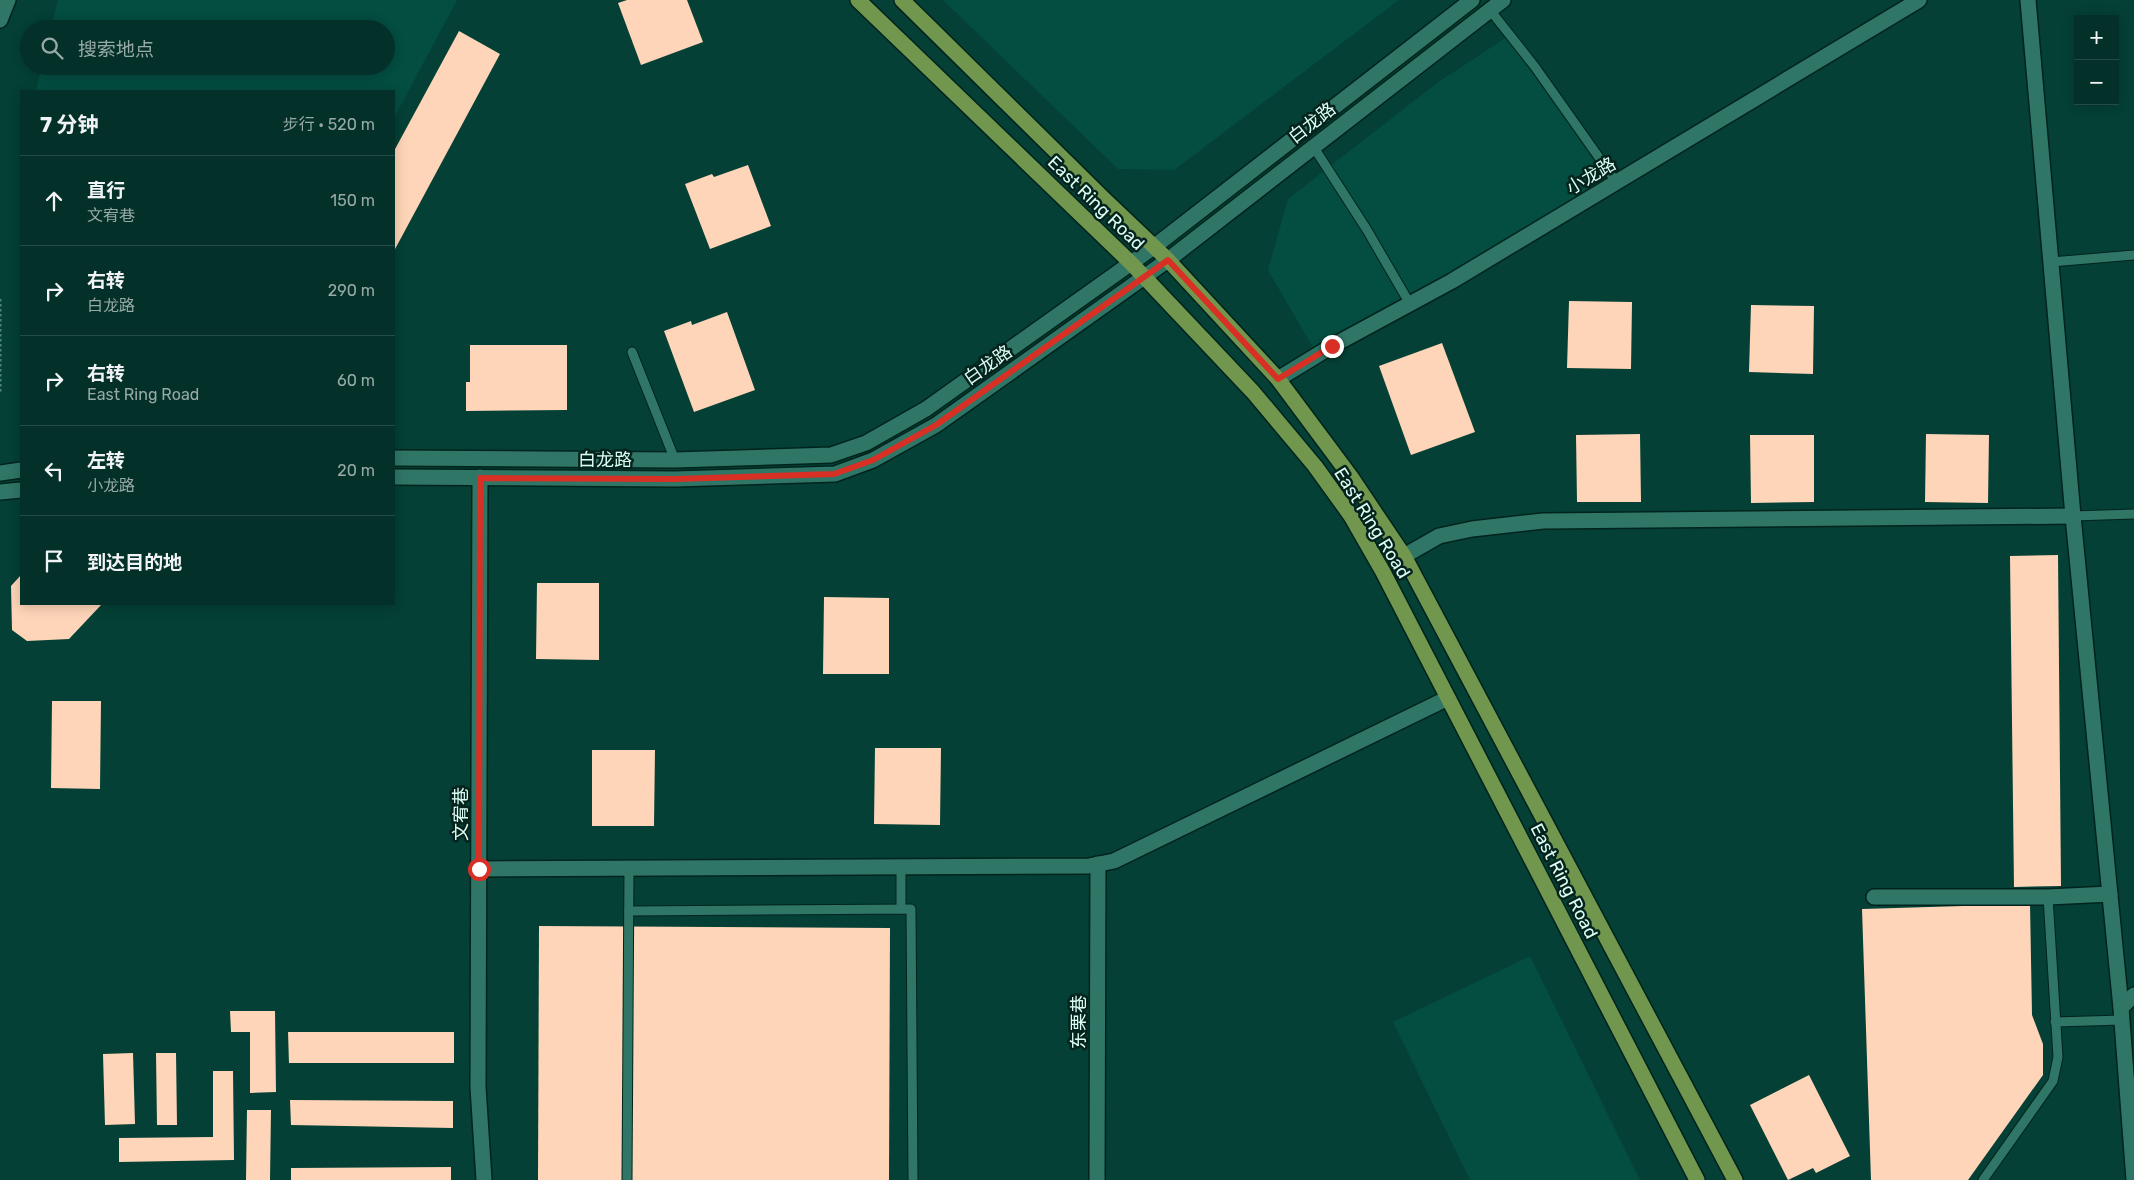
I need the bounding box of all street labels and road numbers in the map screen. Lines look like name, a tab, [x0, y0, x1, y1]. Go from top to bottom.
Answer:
street label: 白龙路	[1284, 98, 1340, 148]
street label: East Ring Road	[1043, 151, 1149, 255]
street label: 小龙路	[1562, 153, 1620, 199]
street label: 白龙路	[960, 341, 1016, 389]
street label: 白龙路	[578, 449, 632, 471]
street label: East Ring Road	[1329, 464, 1415, 582]
street label: 文宥巷	[450, 787, 472, 841]
street label: East Ring Road	[1526, 820, 1602, 942]
street label: 东栗巷	[1068, 995, 1090, 1049]

